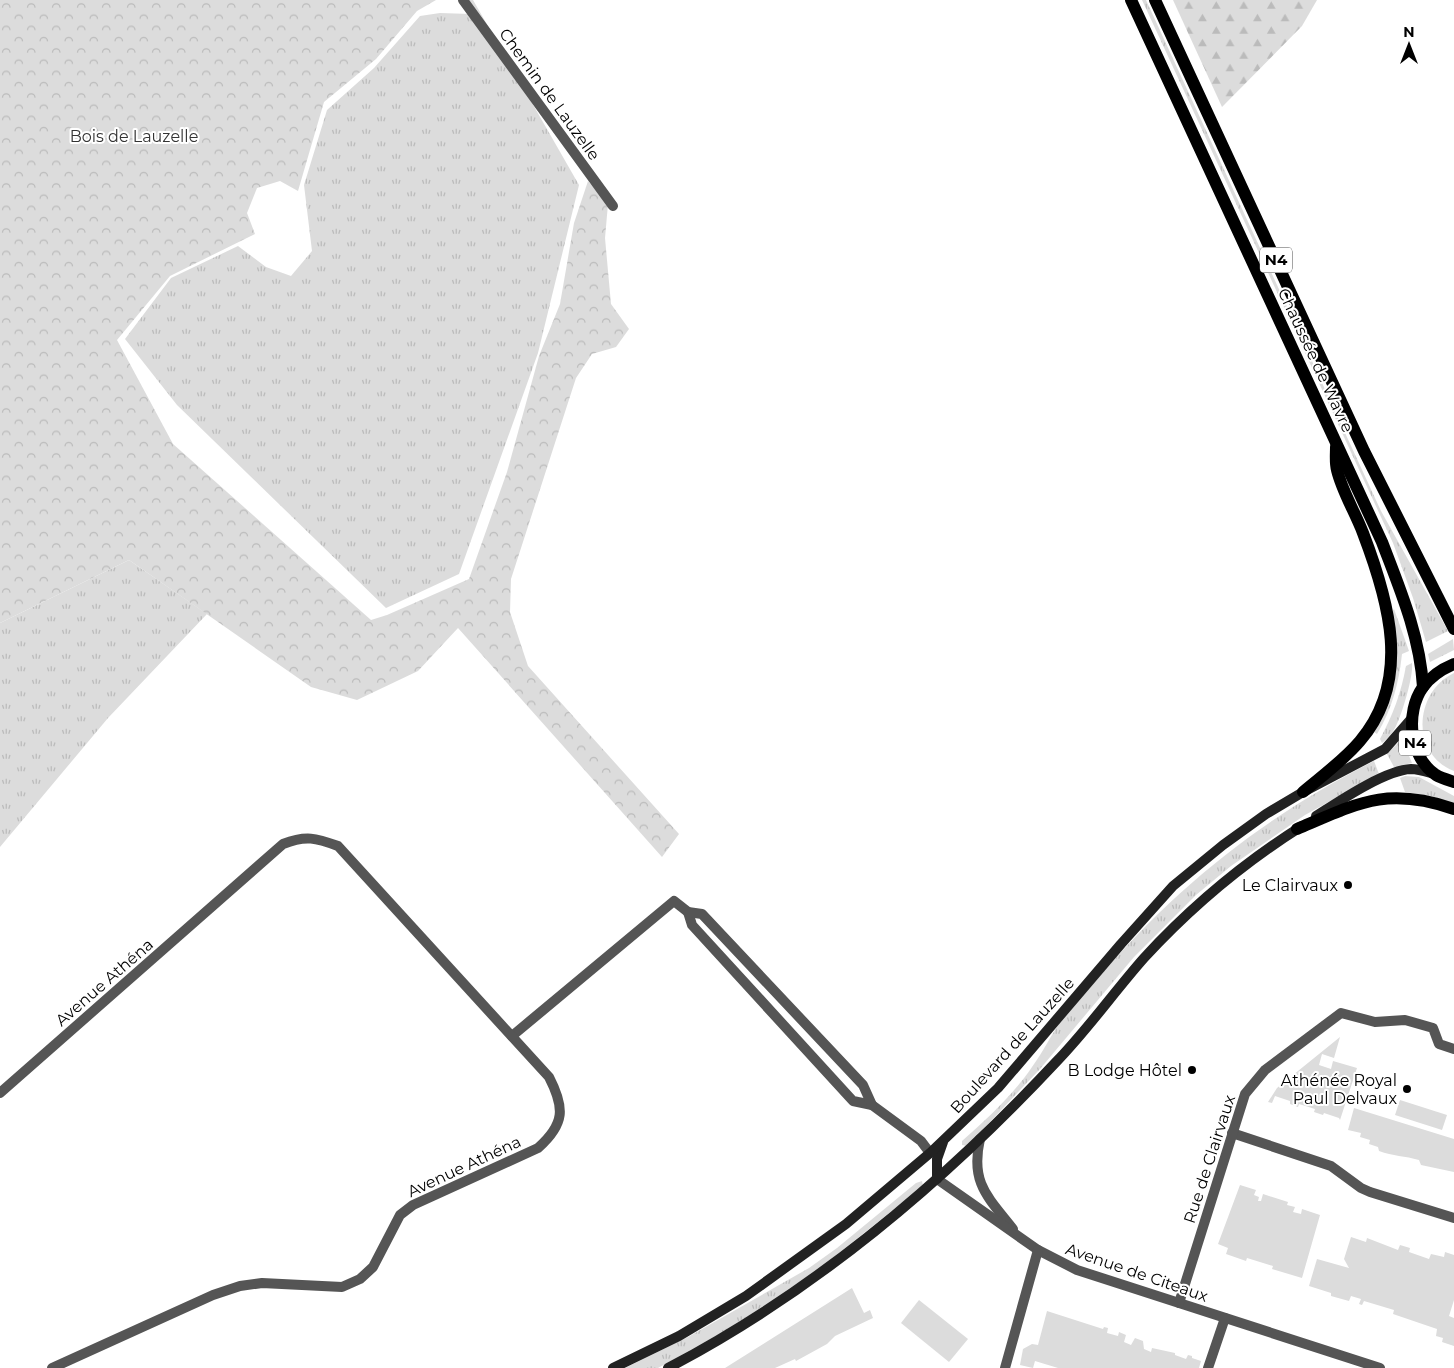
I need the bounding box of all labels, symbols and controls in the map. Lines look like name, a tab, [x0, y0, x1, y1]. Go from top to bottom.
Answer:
north arrow	[1384, 20, 1434, 70]
text: N	[1403, 23, 1415, 41]
street label: Chemin de Lauzelle	[495, 25, 604, 164]
park label: Bois de Lauzelle	[70, 127, 198, 146]
road number: N4	[1260, 248, 1292, 272]
street label: Chaussée de Wavre	[1274, 285, 1357, 435]
road number: N4	[1399, 730, 1431, 756]
place label: Le Clairvaux	[1242, 876, 1338, 895]
marker: Le Clairvaux	[1342, 879, 1354, 891]
street label: Avenue Athéna	[52, 935, 157, 1030]
street label: Boulevard de Lauzelle	[946, 974, 1078, 1117]
place label: B Lodge Hôtel	[1068, 1061, 1182, 1080]
marker: B Lodge Hôtel	[1186, 1064, 1198, 1076]
place label: Athénée Royal Paul Delvaux	[1281, 1071, 1397, 1108]
marker: Athénée Royal Paul Delvaux	[1401, 1083, 1413, 1095]
street label: Rue de Clairvaux	[1180, 1092, 1239, 1226]
street label: Avenue Athéna	[404, 1132, 524, 1201]
street label: Avenue de Citeaux	[1063, 1239, 1211, 1306]

